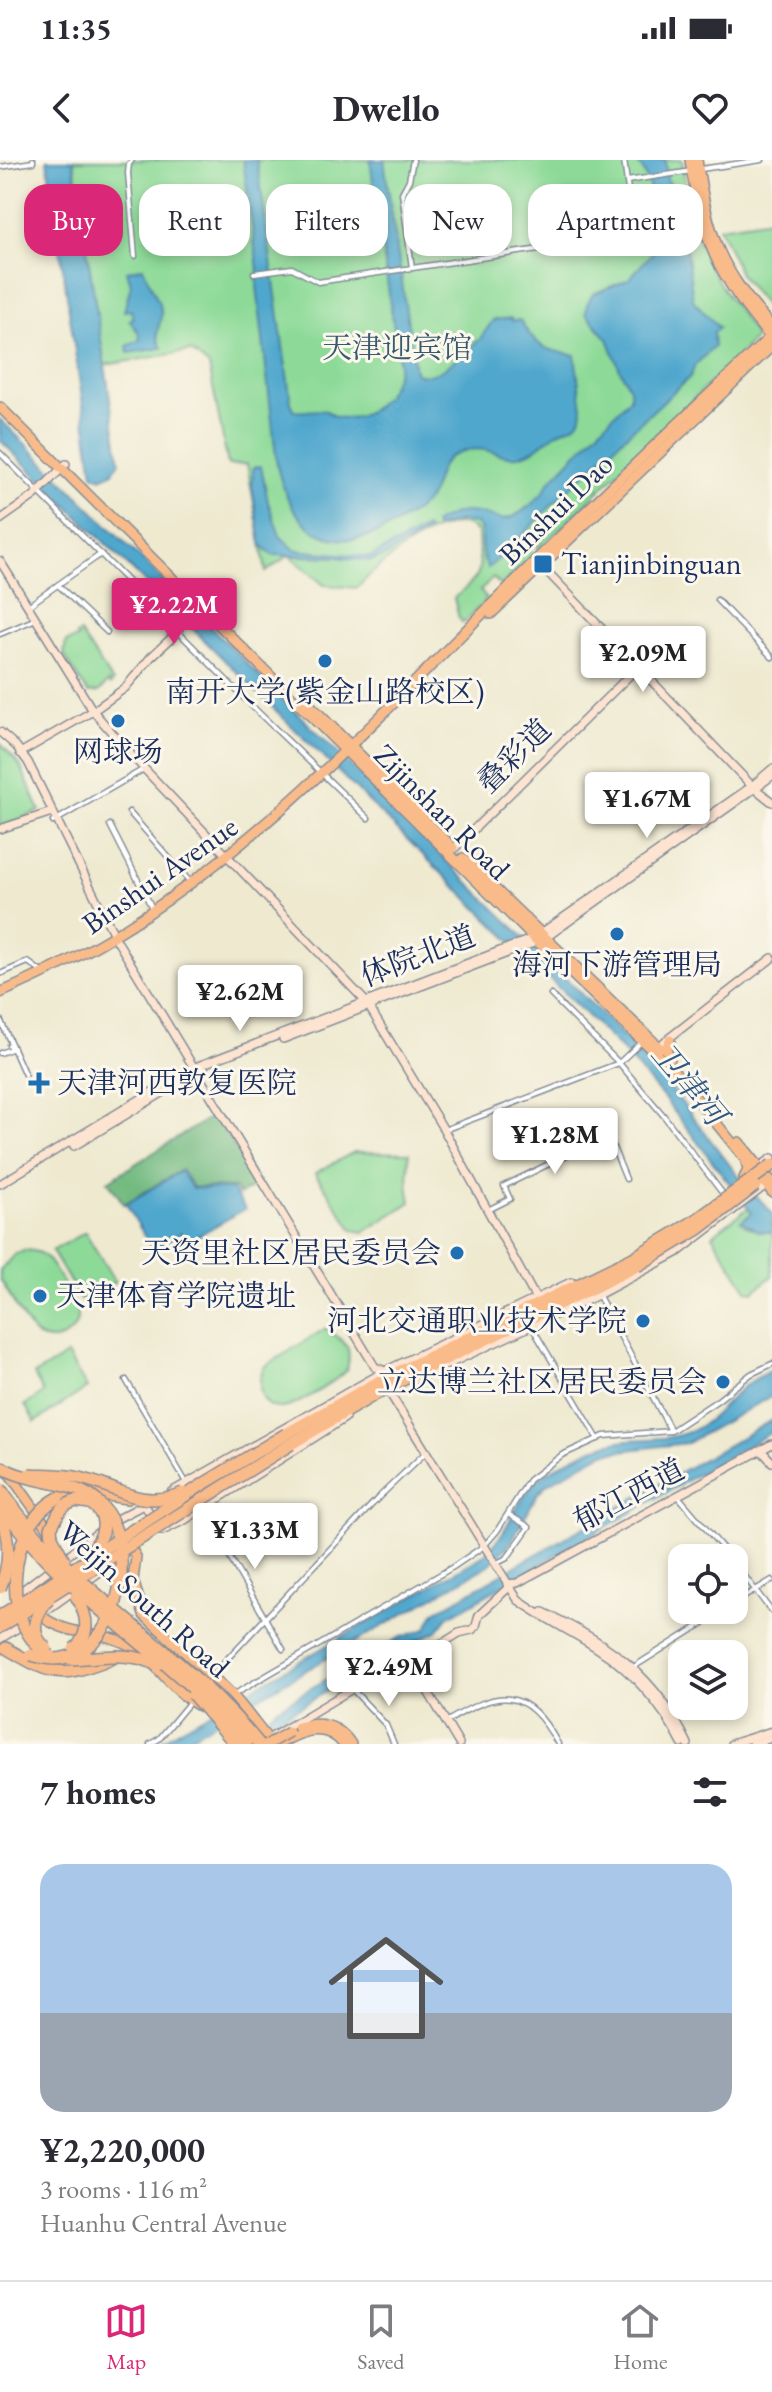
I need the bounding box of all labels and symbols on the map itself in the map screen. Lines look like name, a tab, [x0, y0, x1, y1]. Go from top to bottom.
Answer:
park label: 天津迎宾馆	[322, 328, 472, 367]
street label: Binshui Dao	[490, 444, 621, 573]
place label: Tianjinbinguan	[561, 544, 742, 583]
marker: Tianjinbinguan	[532, 553, 554, 575]
pin: ¥2.22M	[109, 578, 239, 646]
pin: ¥2.09M	[578, 626, 708, 694]
marker: 南开大学(紫金山路校区)	[316, 652, 334, 670]
place label: 南开大学(紫金山路校区)	[166, 672, 484, 711]
street label: 叠彩道	[468, 710, 559, 801]
marker: 网球场	[109, 712, 127, 730]
place label: 网球场	[73, 732, 163, 771]
street label: Zijinshan Road	[366, 735, 519, 889]
pin: ¥1.67M	[582, 772, 712, 840]
street label: Binshui Avenue	[74, 807, 245, 943]
street label: 体院北道	[355, 916, 481, 995]
marker: 海河下游管理局	[608, 925, 626, 943]
place label: 海河下游管理局	[512, 945, 722, 984]
pin: ¥2.62M	[175, 965, 305, 1033]
water label: 卫津河	[642, 1034, 739, 1138]
place label: 天津河西敦复医院	[57, 1063, 297, 1102]
marker: 天津河西敦复医院	[28, 1072, 50, 1094]
pin: ¥1.28M	[490, 1108, 620, 1176]
place label: 天资里社区居民委员会	[141, 1233, 441, 1272]
marker: 天资里社区居民委员会	[448, 1244, 466, 1262]
place label: 天津体育学院遗址	[56, 1276, 296, 1315]
marker: 天津体育学院遗址	[31, 1287, 49, 1305]
place label: 河北交通职业技术学院	[327, 1301, 627, 1340]
marker: 河北交通职业技术学院	[634, 1312, 652, 1330]
place label: 立达博兰社区居民委员会	[377, 1362, 707, 1401]
marker: 立达博兰社区居民委员会	[714, 1373, 732, 1391]
street label: 郁江西道	[567, 1449, 691, 1540]
pin: ¥1.33M	[190, 1503, 320, 1571]
street label: Weijin South Road	[50, 1511, 239, 1687]
pin: ¥2.49M	[324, 1640, 454, 1708]

